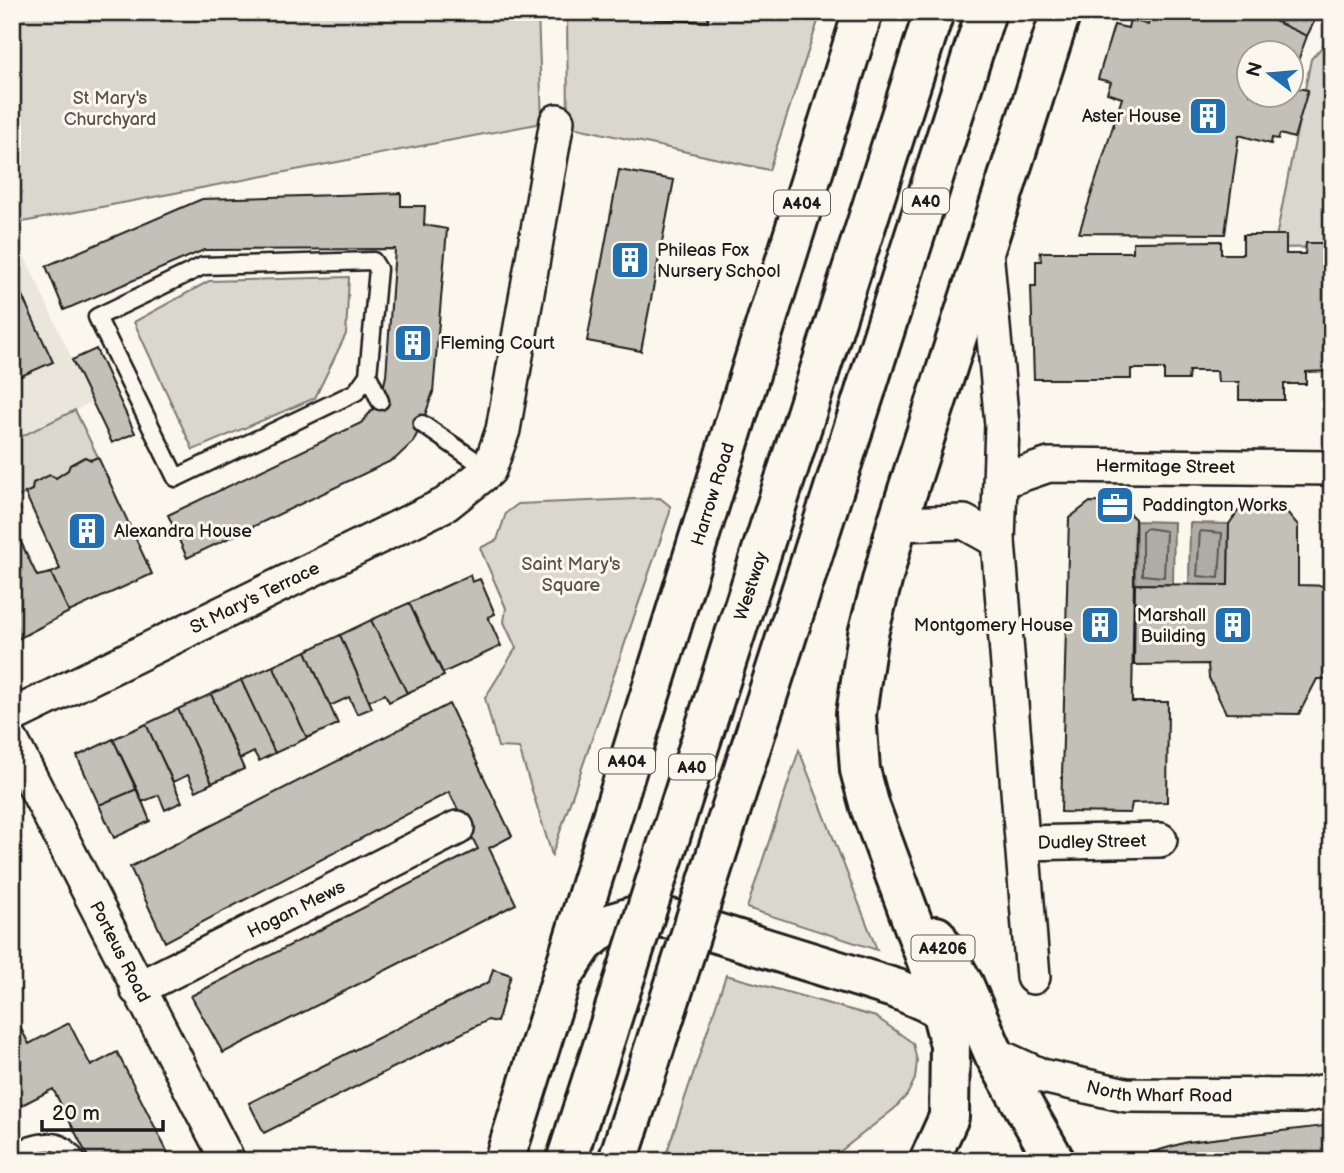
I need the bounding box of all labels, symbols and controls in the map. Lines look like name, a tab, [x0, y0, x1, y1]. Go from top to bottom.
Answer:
north arrow	[1236, 38, 1306, 108]
text: N	[1242, 60, 1268, 80]
park label: St Mary's Churchyard	[64, 88, 156, 130]
building icon: Aster House	[1187, 95, 1229, 137]
place label: Aster House	[1082, 106, 1181, 127]
road number: A40	[903, 188, 949, 214]
road number: A404	[774, 190, 830, 216]
building icon: Phileas Fox Nursery School	[609, 239, 651, 281]
place label: Phileas Fox Nursery School	[657, 240, 780, 282]
building icon: Fleming Court	[392, 322, 434, 364]
place label: Fleming Court	[440, 333, 555, 354]
street label: Harrow Road	[687, 440, 739, 548]
street label: Hermitage Street	[1095, 455, 1236, 478]
office icon: Paddington Works	[1094, 484, 1136, 526]
place label: Paddington Works	[1142, 495, 1288, 516]
building icon: Alexandra House	[66, 510, 108, 552]
place label: Alexandra House	[114, 521, 252, 542]
street label: Westway	[730, 548, 772, 623]
park label: Saint Mary's Square	[522, 554, 620, 596]
street label: St Mary's Terrace	[187, 557, 323, 638]
building icon: Montgomery House	[1079, 604, 1121, 646]
building icon: Marshall Building	[1212, 604, 1254, 646]
place label: Marshall Building	[1137, 605, 1206, 647]
place label: Montgomery House	[914, 615, 1073, 636]
road number: A404	[599, 748, 655, 774]
road number: A40	[669, 754, 715, 780]
street label: Dudley Street	[1037, 830, 1147, 854]
street label: Hogan Mews	[244, 876, 349, 943]
street label: Porteus Road	[85, 898, 154, 1006]
road number: A4206	[912, 936, 974, 960]
street label: North Wharf Road	[1084, 1076, 1232, 1107]
scale bar	[42, 1089, 163, 1133]
text: 20 m	[52, 1101, 100, 1126]

